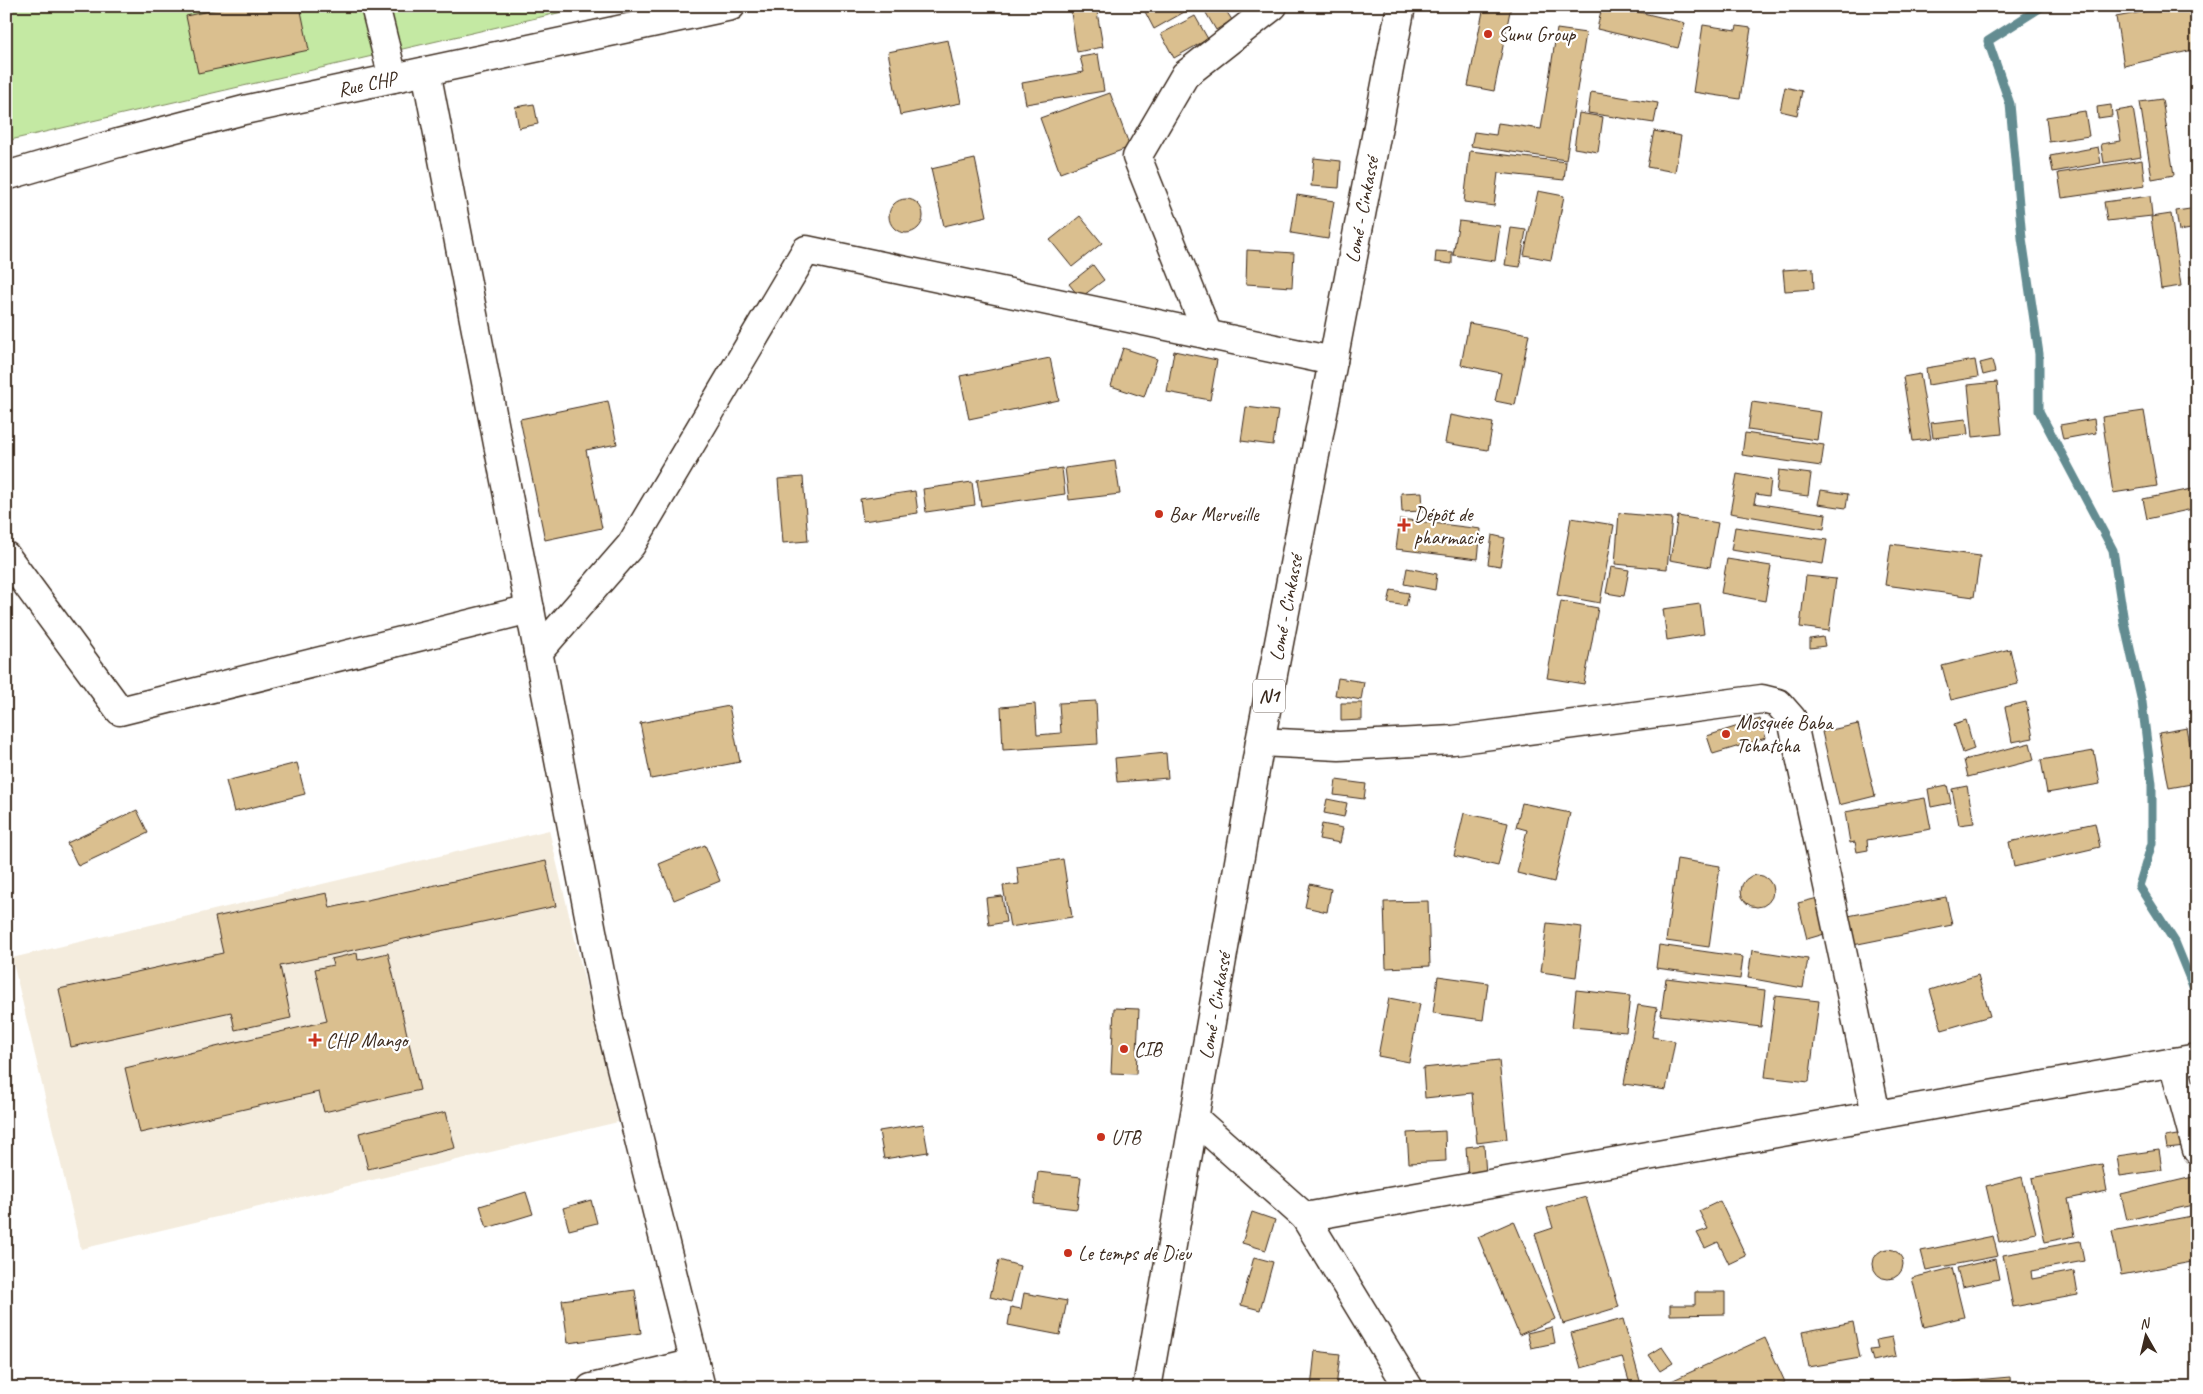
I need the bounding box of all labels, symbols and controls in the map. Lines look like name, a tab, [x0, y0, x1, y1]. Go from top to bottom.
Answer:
place label: Sunu Group	[1498, 22, 1577, 47]
marker: Sunu Group	[1482, 28, 1494, 40]
street label: Rue CHP	[335, 65, 401, 102]
street label: Lomé - Cinkassé	[1340, 152, 1385, 265]
place label: Bar Merveille	[1169, 502, 1260, 527]
place label: Dépôt de pharmacie	[1414, 502, 1485, 550]
marker: Bar Merveille	[1153, 508, 1165, 520]
marker: Dépôt de pharmacie	[1398, 519, 1410, 531]
street label: Lomé - Cinkassé	[1264, 550, 1309, 663]
road number: N1	[1253, 679, 1285, 712]
place label: Mosquée Baba Tchatcha	[1736, 710, 1834, 758]
marker: Mosquée Baba Tchatcha	[1720, 728, 1732, 740]
street label: Lomé - Cinkassé	[1193, 948, 1237, 1061]
place label: CHP Mango	[326, 1028, 409, 1053]
marker: CHP Mango	[308, 1033, 322, 1047]
place label: CIB	[1134, 1037, 1163, 1062]
marker: CIB	[1118, 1043, 1130, 1055]
place label: UTB	[1111, 1125, 1142, 1150]
marker: UTB	[1095, 1131, 1107, 1143]
place label: Le temps de Dieu	[1078, 1241, 1193, 1266]
marker: Le temps de Dieu	[1062, 1247, 1074, 1259]
north arrow	[2120, 1312, 2170, 1362]
text: N	[2139, 1314, 2152, 1333]

